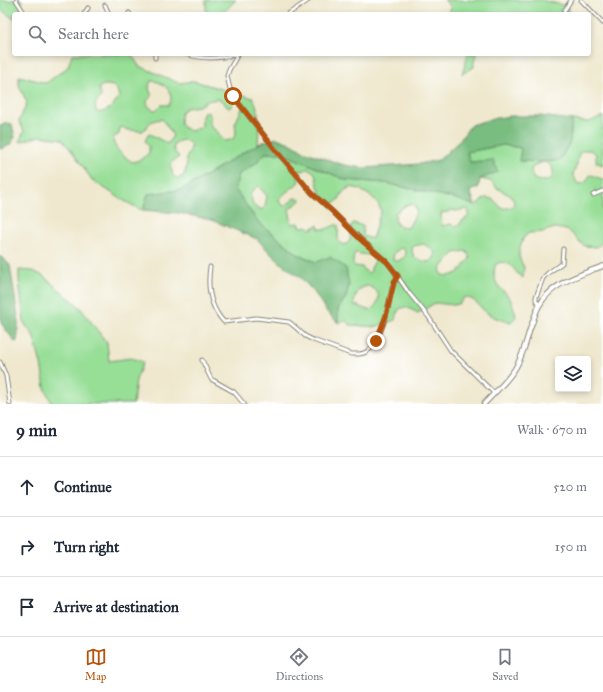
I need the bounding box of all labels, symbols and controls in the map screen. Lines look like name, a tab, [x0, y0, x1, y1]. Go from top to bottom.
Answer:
search box	[12, 12, 591, 56]
icon: search	[26, 23, 48, 45]
text: Search here	[58, 25, 129, 43]
route start	[224, 87, 242, 105]
route end	[367, 332, 385, 350]
map controls	[555, 356, 591, 392]
button: layers	[555, 356, 591, 392]
text: 9 min	[16, 420, 57, 441]
text: Walk · 670 m	[517, 422, 587, 438]
icon: ahead	[16, 476, 38, 498]
text: Continue	[54, 478, 112, 496]
text: 520 m	[553, 479, 587, 495]
icon: right	[16, 536, 38, 558]
text: Turn right	[54, 538, 119, 556]
text: 150 m	[555, 539, 587, 555]
icon: arrive	[16, 596, 38, 618]
text: Arrive at destination	[54, 598, 179, 616]
tab: Map	[85, 646, 107, 683]
tab: Directions	[276, 646, 323, 683]
tab: Saved	[492, 646, 518, 683]

